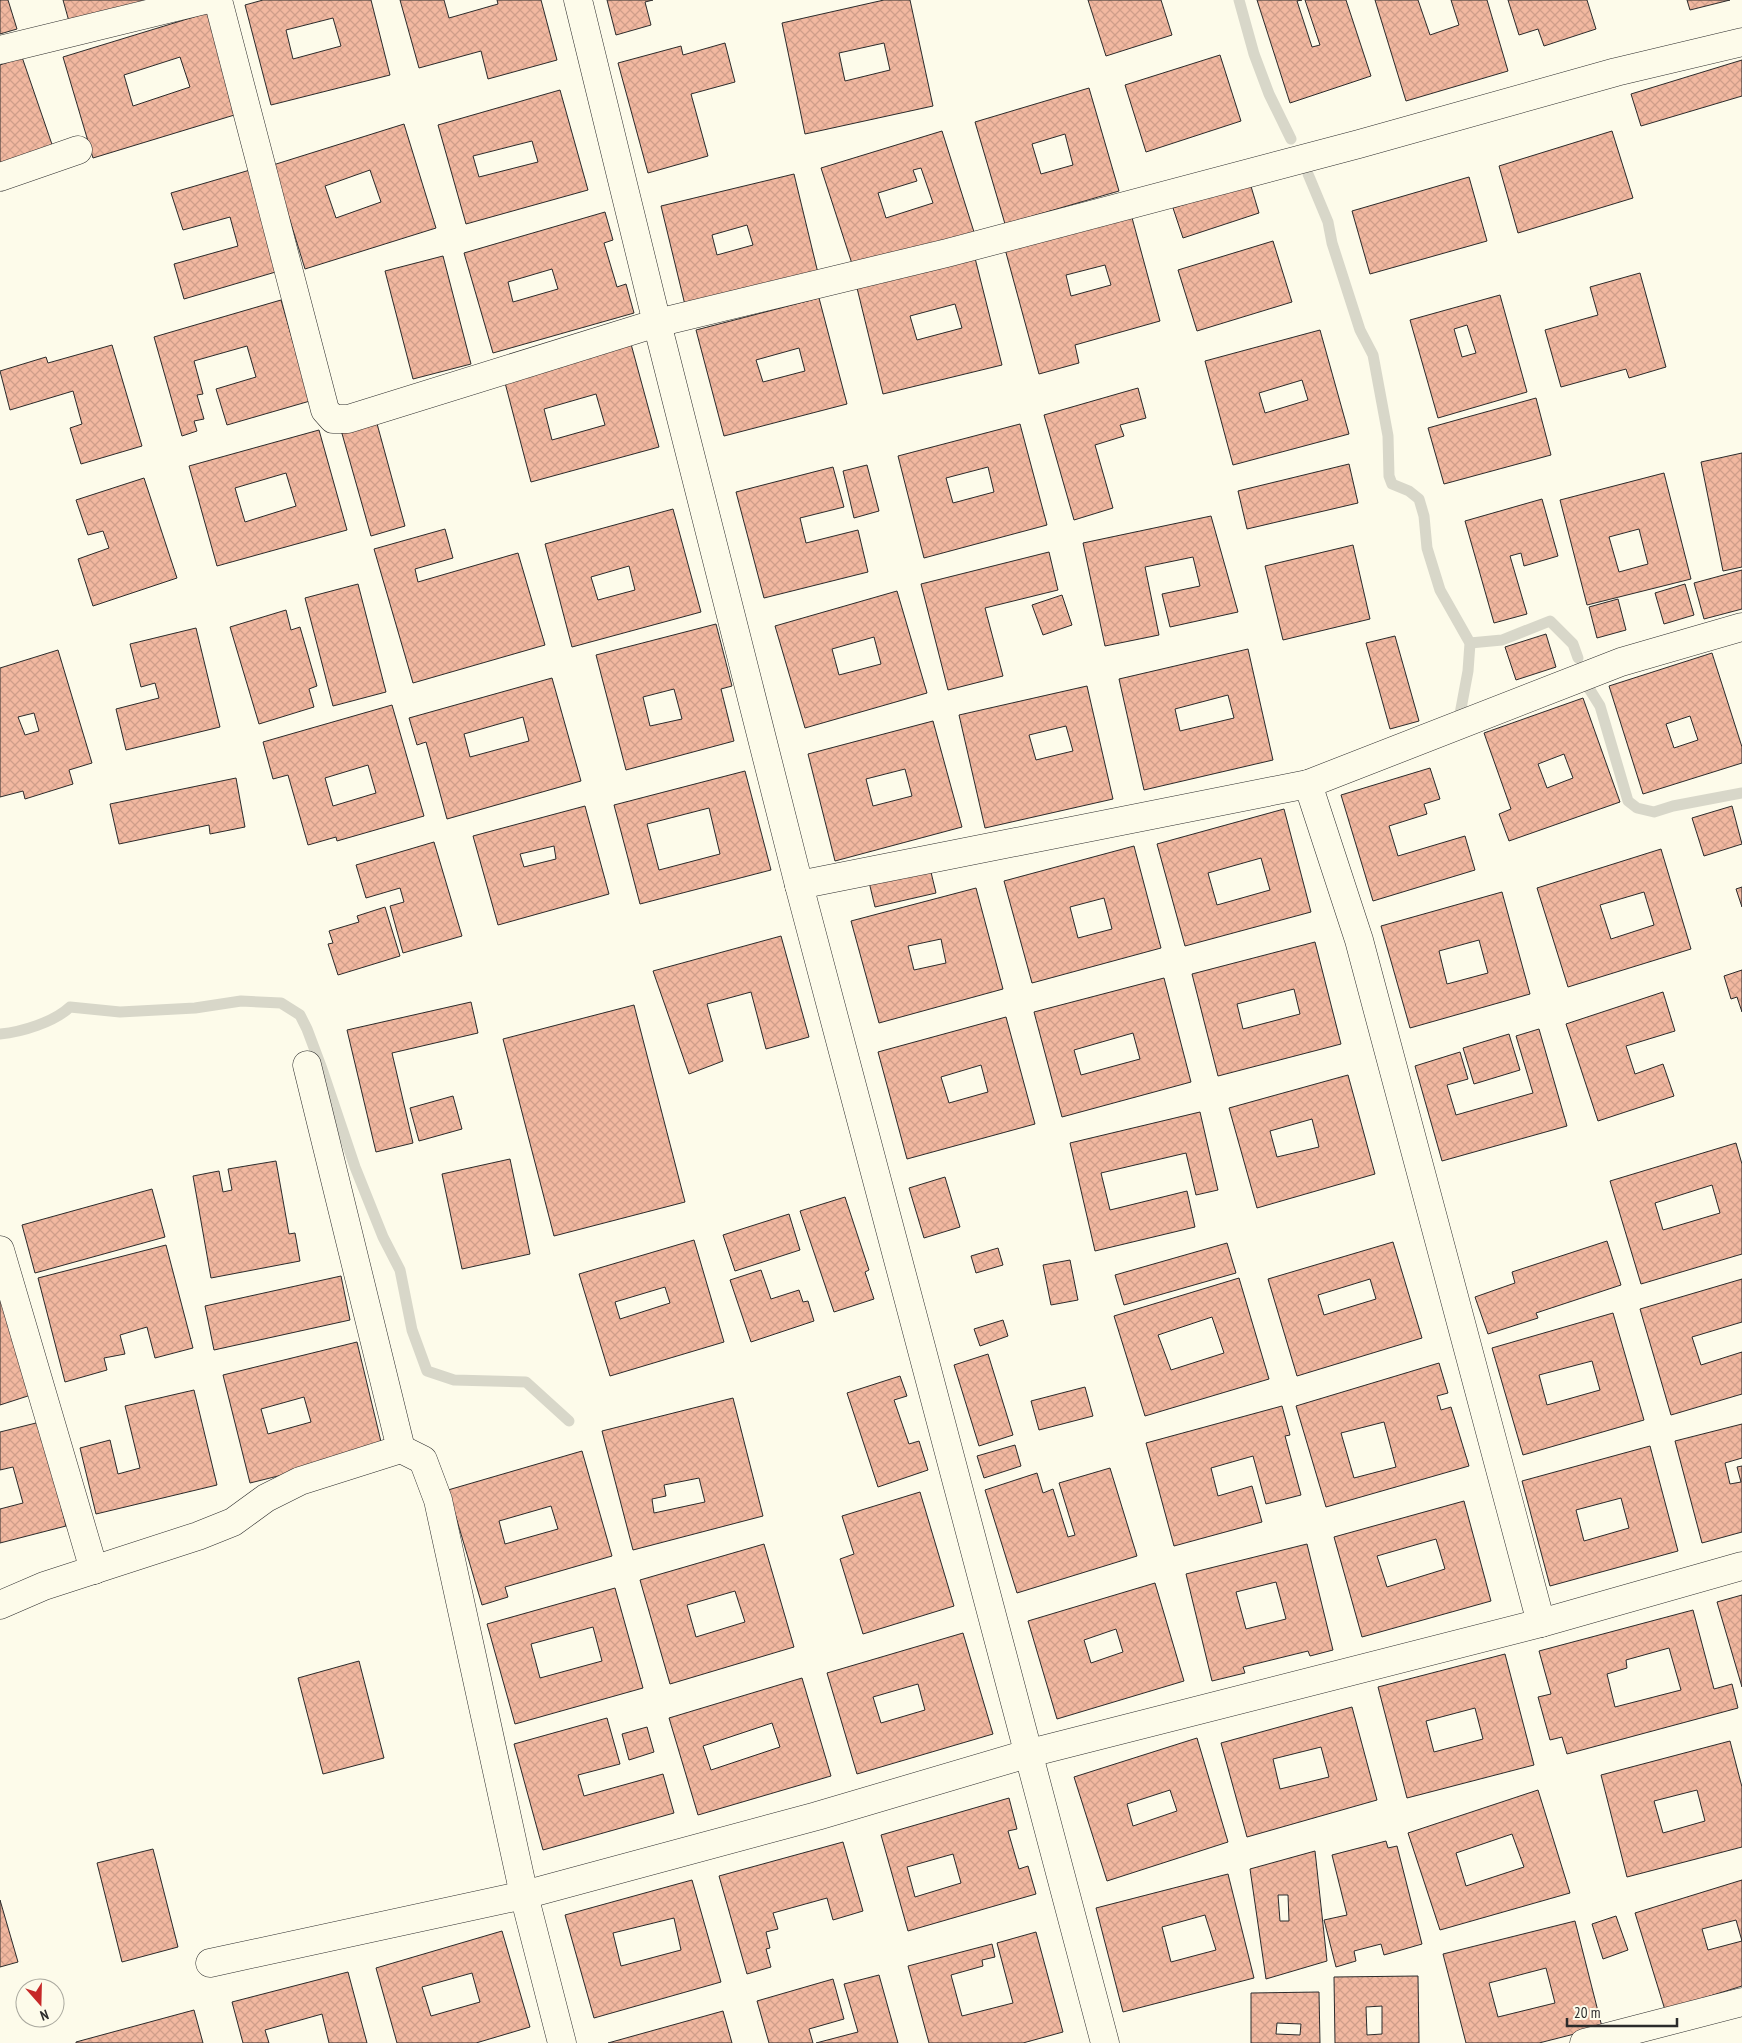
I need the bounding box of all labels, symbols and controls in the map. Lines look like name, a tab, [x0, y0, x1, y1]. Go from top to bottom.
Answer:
north arrow	[15, 1978, 65, 2028]
scale bar	[1567, 1996, 1677, 2028]
text: 20 m	[1574, 2003, 1600, 2022]
text: N	[38, 2005, 51, 2025]

